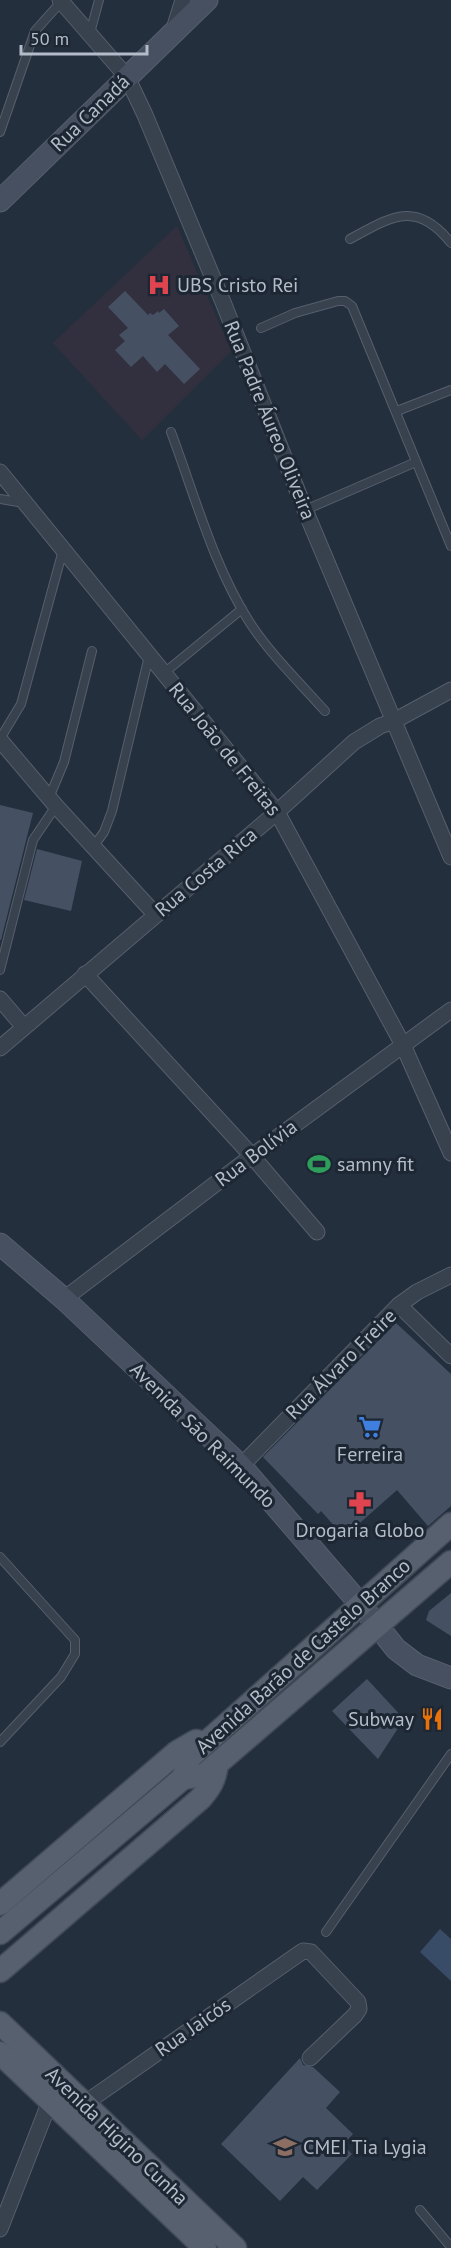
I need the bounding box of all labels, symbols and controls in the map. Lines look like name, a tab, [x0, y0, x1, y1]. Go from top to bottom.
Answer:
scale bar	[21, 18, 147, 56]
text: 50 m	[30, 27, 69, 50]
street label: Rua Canadá	[45, 69, 135, 157]
hospital icon: UBS Cristo Rei	[146, 272, 172, 298]
place label: UBS Cristo Rei	[177, 272, 298, 298]
street label: Rua Padre Áureo Oliveira	[218, 317, 322, 523]
street label: Rua João de Freitas	[163, 677, 287, 821]
street label: Rua Costa Rica	[149, 822, 263, 922]
street label: Rua Bolívia	[210, 1114, 302, 1192]
sports icon: samny fit	[306, 1151, 332, 1177]
place label: samny fit	[337, 1151, 414, 1177]
street label: Rua Álvaro Freire	[280, 1303, 402, 1425]
street label: Avenida São Raimundo	[125, 1357, 281, 1513]
supermarket icon: Ferreira	[357, 1414, 383, 1440]
place label: Ferreira	[337, 1441, 403, 1467]
pharmacy icon: Drogaria Globo	[347, 1490, 373, 1516]
place label: Drogaria Globo	[296, 1517, 425, 1543]
street label: Avenida Barão de Castelo Branco	[190, 1553, 416, 1759]
place label: Subway	[348, 1706, 415, 1732]
restaurant icon: Subway	[419, 1706, 445, 1732]
street label: Rua Jaicós	[150, 1992, 236, 2062]
street label: Avenida Higino Cunha	[40, 2061, 194, 2211]
school or university icon: CMEI Tia Lygia	[272, 2134, 298, 2160]
place label: CMEI Tia Lygia	[303, 2134, 427, 2160]

